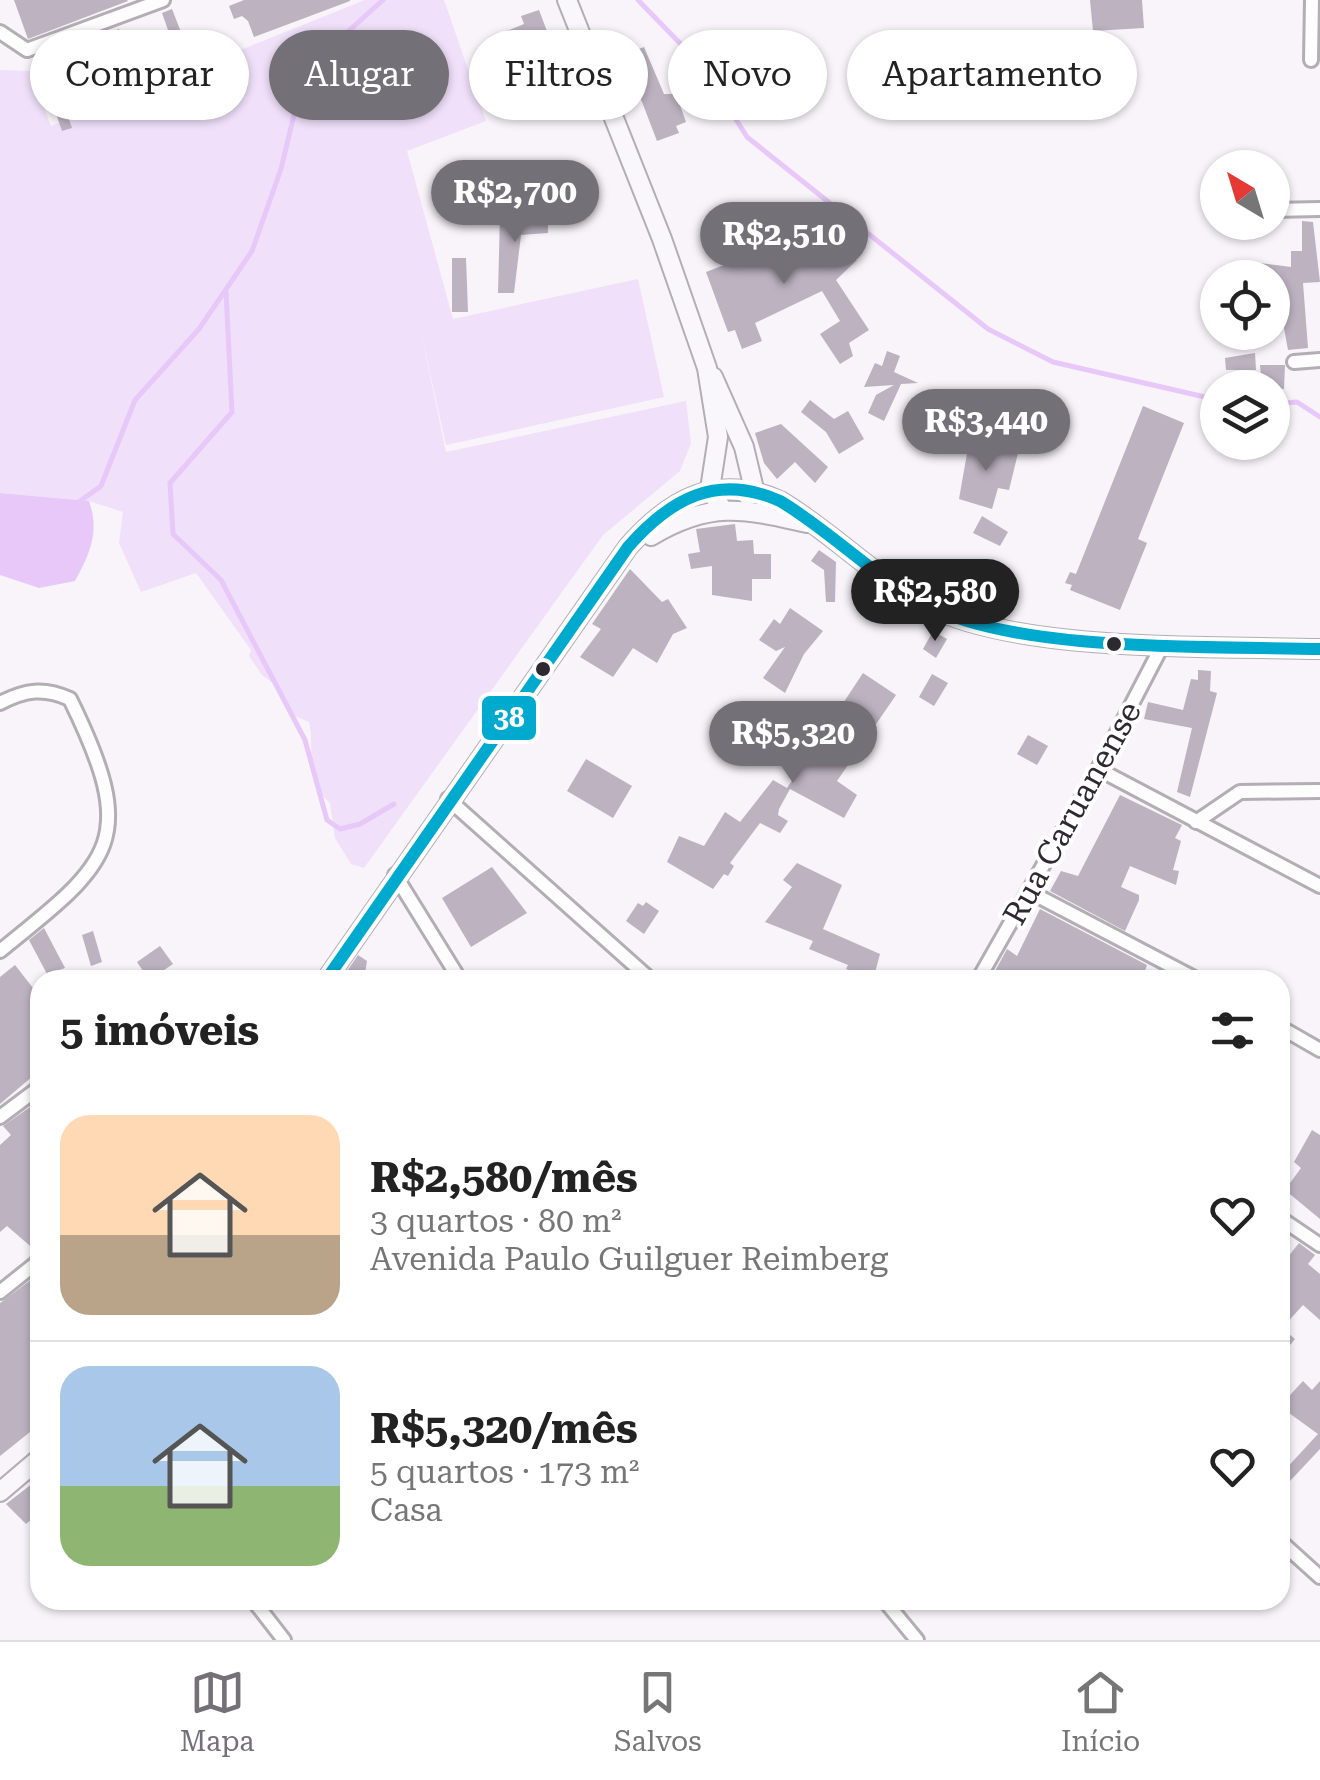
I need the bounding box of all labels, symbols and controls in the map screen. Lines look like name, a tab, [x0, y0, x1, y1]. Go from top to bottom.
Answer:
chip: Comprar	[30, 30, 249, 120]
chip: Alugar	[269, 30, 449, 120]
chip: Filtros	[469, 30, 648, 120]
chip: Novo	[668, 30, 827, 120]
chip: Apartamento	[847, 30, 1137, 120]
north arrow	[1200, 150, 1290, 240]
map controls	[1200, 150, 1290, 460]
pin: R$2,700	[423, 160, 607, 245]
text: R$2,700	[453, 173, 577, 211]
pin: R$2,510	[692, 202, 876, 287]
text: R$2,510	[722, 215, 846, 253]
button: locate	[1200, 260, 1290, 350]
button: layers	[1200, 370, 1290, 460]
pin: R$3,440	[894, 389, 1078, 474]
text: R$3,440	[924, 402, 1048, 440]
pin: R$2,580	[843, 559, 1027, 644]
text: R$2,580	[873, 572, 997, 610]
unlabelled marker	[1104, 634, 1124, 654]
unlabelled marker	[533, 659, 553, 679]
line badge: 38	[480, 694, 538, 742]
street label: Rua Caruanense	[995, 695, 1149, 931]
text: 38	[493, 701, 525, 734]
pin: R$5,320	[701, 701, 885, 786]
text: R$5,320	[731, 714, 855, 752]
icon: filters	[1205, 1003, 1260, 1058]
text: 5 imóveis	[60, 1006, 259, 1055]
text: R$2,580/mês	[370, 1153, 638, 1202]
icon: home	[140, 1155, 260, 1275]
icon: heart	[1205, 1188, 1260, 1243]
text: 3 quartos · 80 m²	[370, 1202, 622, 1240]
text: Avenida Paulo Guilguer Reimberg	[370, 1240, 888, 1278]
text: R$5,320/mês	[370, 1404, 638, 1453]
icon: home	[140, 1406, 260, 1526]
icon: heart	[1205, 1439, 1260, 1494]
text: 5 quartos · 173 m²	[370, 1453, 639, 1491]
text: Casa	[370, 1491, 443, 1529]
tab: Mapa	[180, 1665, 255, 1758]
tab: Salvos	[614, 1665, 702, 1758]
tab: Início	[1061, 1665, 1140, 1758]

